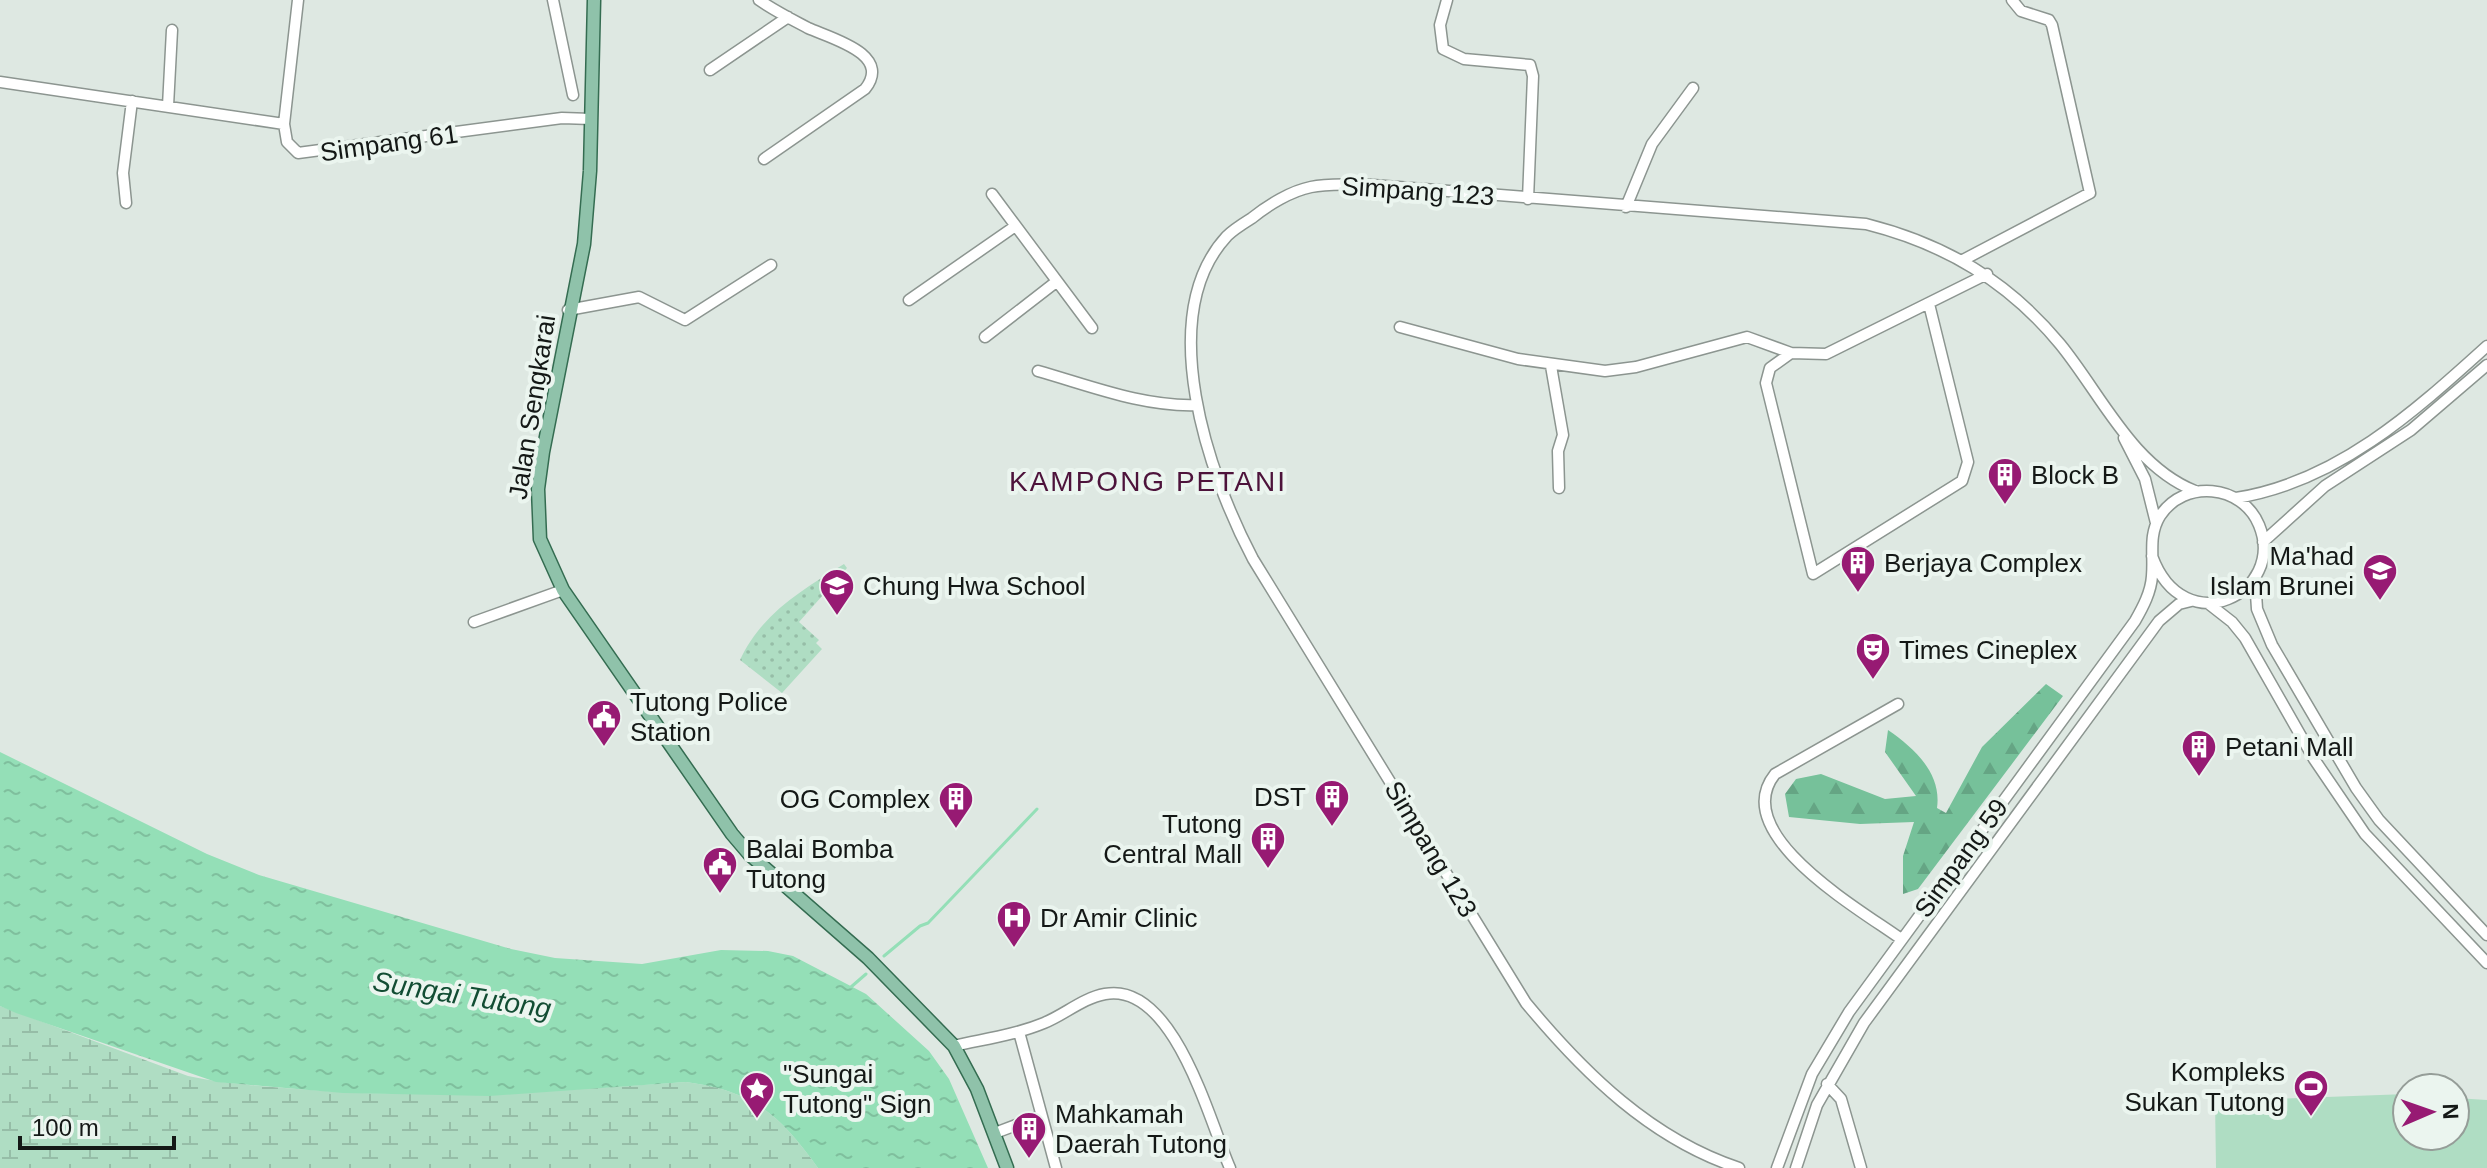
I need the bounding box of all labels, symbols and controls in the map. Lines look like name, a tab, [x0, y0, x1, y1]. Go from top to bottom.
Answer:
street label: Simpang 61	[318, 118, 460, 168]
street label: Simpang 123	[1341, 171, 1495, 211]
street label: Jalan Sengkarai	[503, 313, 561, 501]
building icon: Block B	[1986, 456, 2024, 506]
place label: Block B	[2031, 460, 2119, 490]
district label: KAMPONG PETANI	[1009, 466, 1287, 497]
place label: Ma'had Islam Brunei	[2210, 541, 2354, 601]
building icon: Berjaya Complex	[1839, 544, 1877, 594]
place label: Berjaya Complex	[1884, 548, 2082, 578]
school or university icon: Ma'had Islam Brunei	[2361, 552, 2399, 602]
school or university icon: Chung Hwa School	[818, 567, 856, 617]
place label: Chung Hwa School	[863, 571, 1086, 601]
theatre icon: Times Cineplex	[1854, 631, 1892, 681]
place label: Times Cineplex	[1899, 635, 2077, 665]
place label: Tutong Police Station	[630, 687, 788, 747]
public building icon: Tutong Police Station	[585, 698, 623, 748]
building icon: Petani Mall	[2180, 728, 2218, 778]
place label: Petani Mall	[2225, 732, 2354, 762]
street label: Simpang 123	[1379, 776, 1483, 922]
building icon: DST	[1313, 778, 1351, 828]
building icon: OG Complex	[937, 780, 975, 830]
place label: DST	[1254, 782, 1306, 812]
place label: OG Complex	[780, 784, 930, 814]
street label: Simpang 59	[1908, 793, 2014, 923]
place label: Tutong Central Mall	[1103, 809, 1242, 869]
building icon: Tutong Central Mall	[1249, 820, 1287, 870]
place label: Balai Bomba Tutong	[746, 834, 894, 894]
public building icon: Balai Bomba Tutong	[701, 845, 739, 895]
hospital icon: Dr Amir Clinic	[995, 899, 1033, 949]
place label: Dr Amir Clinic	[1040, 903, 1197, 933]
water label: Sungai Tutong	[371, 966, 554, 1024]
place label: Kompleks Sukan Tutong	[2125, 1057, 2285, 1117]
place label: "Sungai Tutong" Sign	[783, 1059, 931, 1119]
sports icon: Kompleks Sukan Tutong	[2292, 1068, 2330, 1118]
place icon: "Sungai Tutong" Sign	[738, 1070, 776, 1120]
north arrow	[2391, 1072, 2471, 1152]
place label: Mahkamah Daerah Tutong	[1055, 1099, 1227, 1159]
scale bar	[20, 1100, 174, 1150]
text: N	[2438, 1103, 2463, 1120]
building icon: Mahkamah Daerah Tutong	[1010, 1110, 1048, 1160]
text: 100 m	[32, 1114, 99, 1141]

